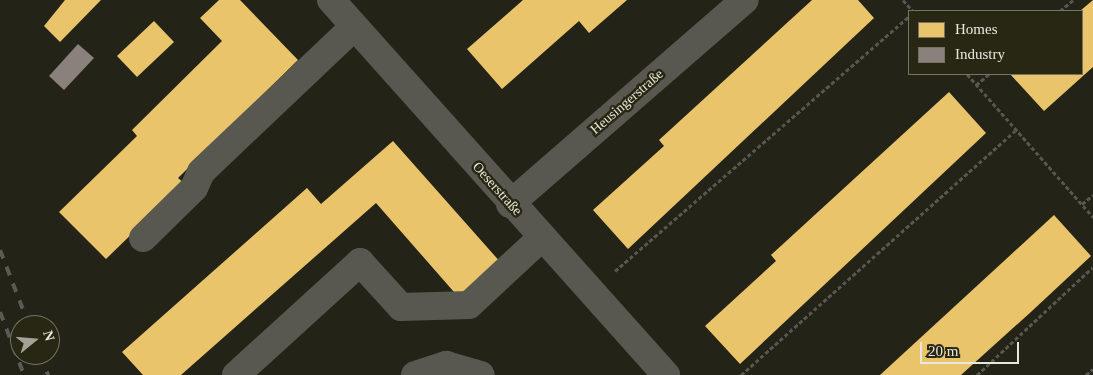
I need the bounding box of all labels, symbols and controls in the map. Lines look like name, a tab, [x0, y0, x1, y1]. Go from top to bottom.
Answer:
legend	[908, 10, 1083, 75]
text: Homes	[955, 21, 998, 37]
text: Industry	[955, 46, 1005, 62]
street label: Heusingerstraße	[587, 66, 667, 138]
street label: Oeserstraße	[469, 159, 525, 219]
north arrow	[10, 315, 60, 365]
text: N	[40, 329, 58, 343]
scale bar	[923, 332, 1022, 364]
text: 20 m	[928, 343, 958, 359]

